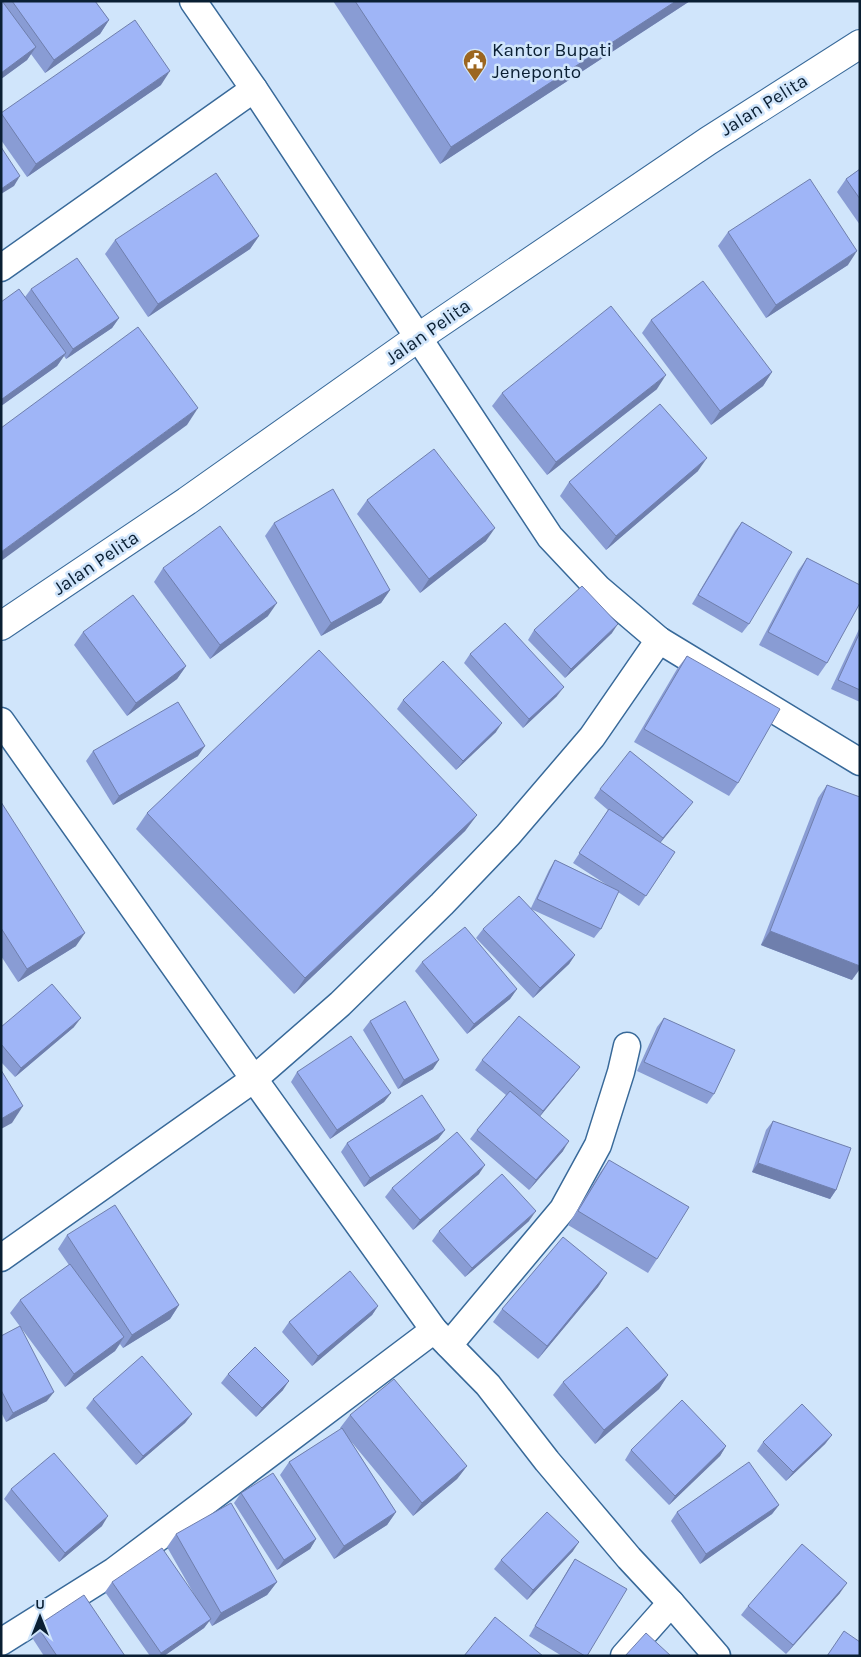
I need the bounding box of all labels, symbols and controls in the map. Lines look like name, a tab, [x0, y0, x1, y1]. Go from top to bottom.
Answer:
place label: Kantor Bupati Jeneponto	[492, 39, 612, 83]
public building icon: Kantor Bupati Jeneponto	[462, 48, 488, 82]
street label: Jalan Pelita	[716, 70, 812, 140]
street label: Jalan Pelita	[381, 295, 475, 369]
street label: Jalan Pelita	[49, 526, 143, 600]
north arrow	[15, 1592, 65, 1642]
text: U	[35, 1596, 45, 1613]

